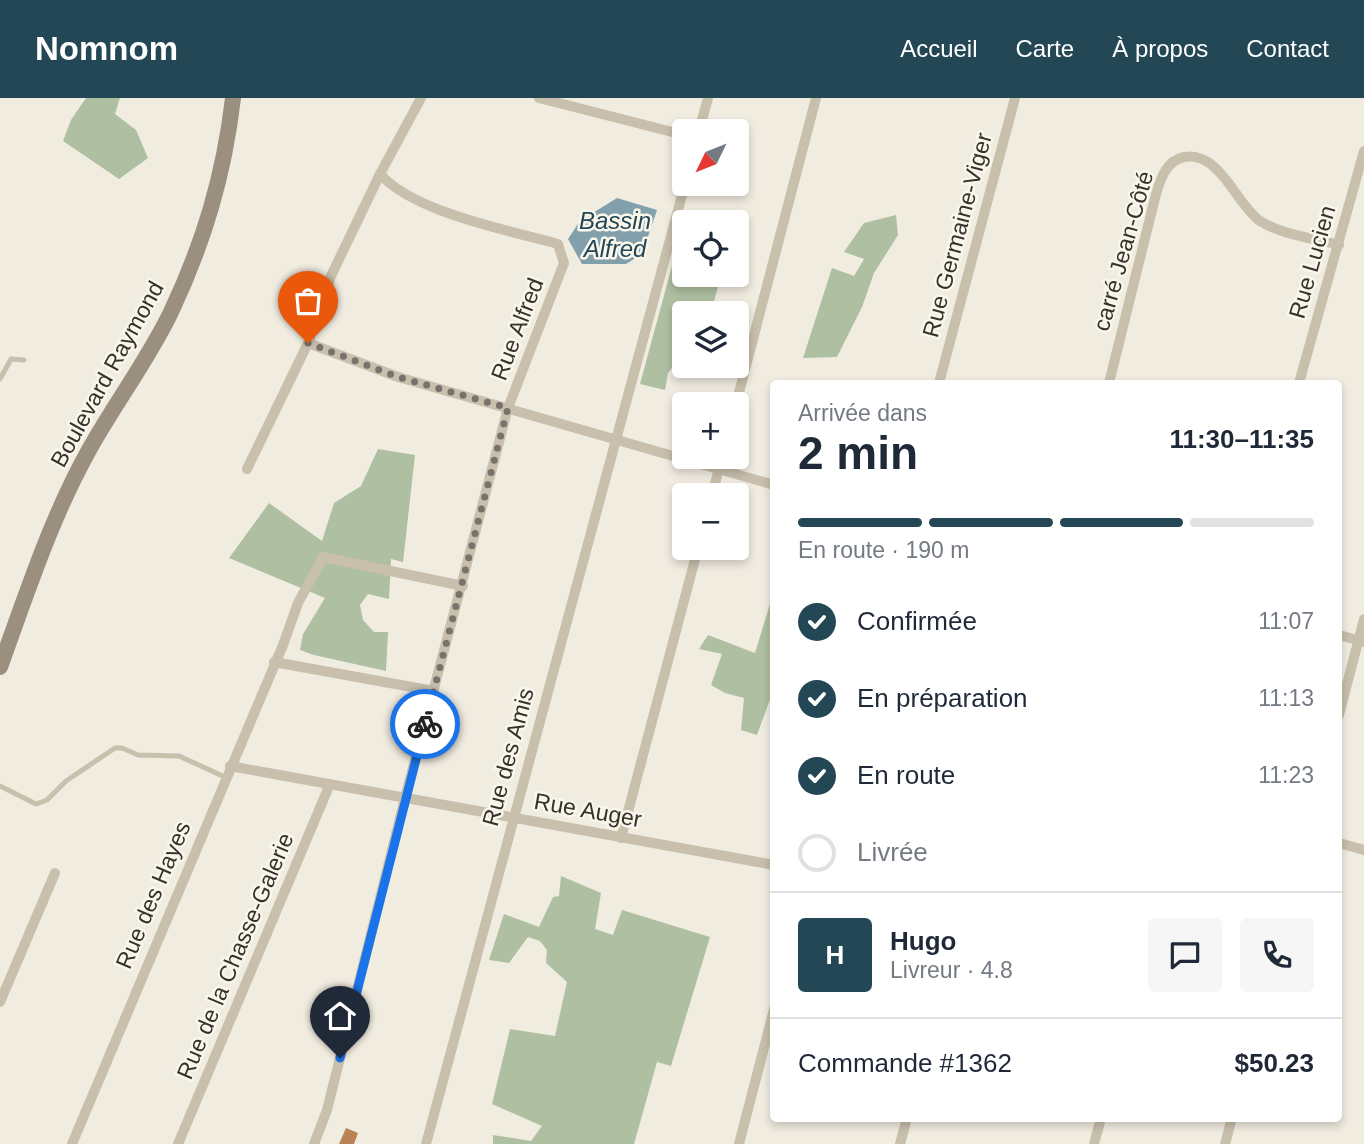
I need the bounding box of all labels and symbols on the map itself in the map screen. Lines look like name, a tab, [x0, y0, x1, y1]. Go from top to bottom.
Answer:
north arrow	[672, 119, 749, 196]
street label: Rue Germaine-Viger	[917, 130, 997, 340]
street label: carré Jean-Côté	[1088, 168, 1158, 334]
street label: Rue Lucien	[1283, 202, 1341, 322]
water label: Bassin Alfred	[579, 207, 651, 262]
pin	[278, 271, 338, 343]
street label: Rue Alfred	[486, 274, 548, 384]
street label: Boulevard Raymond	[45, 277, 169, 471]
street label: Rue des Amis	[477, 685, 539, 829]
courier	[390, 689, 460, 759]
street label: Rue Auger	[532, 788, 644, 832]
street label: Rue des Hayes	[110, 818, 196, 972]
street label: Rue de la Chasse-Galerie	[171, 829, 299, 1083]
pin	[310, 986, 370, 1058]

